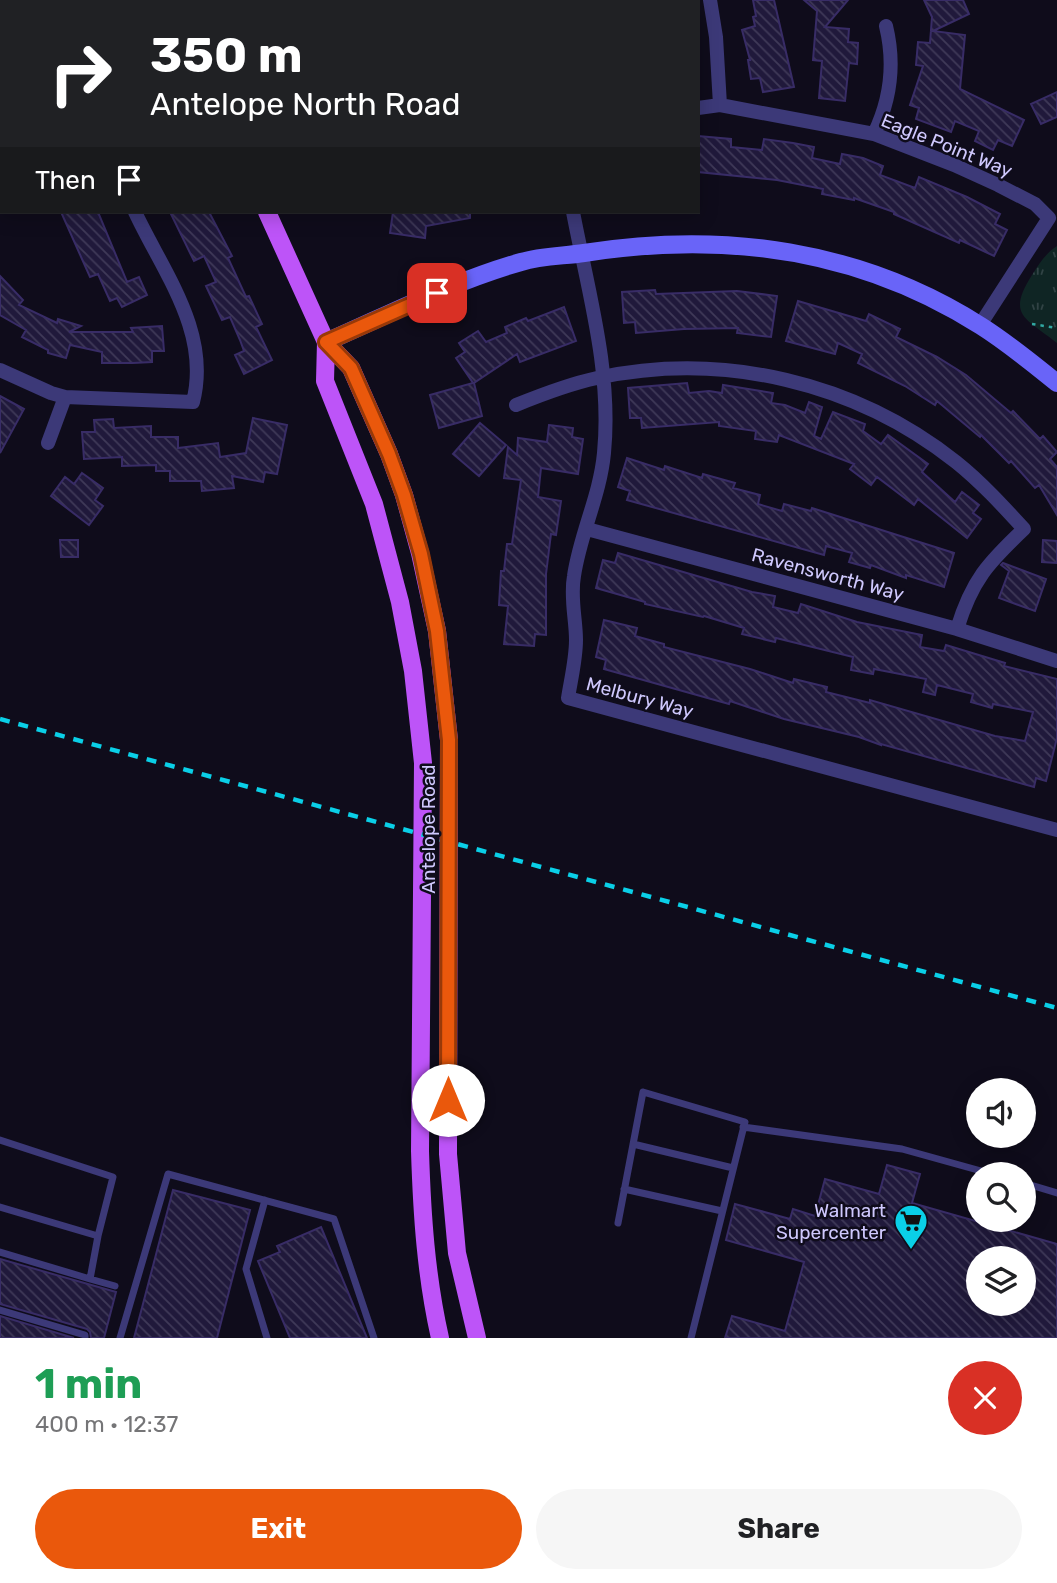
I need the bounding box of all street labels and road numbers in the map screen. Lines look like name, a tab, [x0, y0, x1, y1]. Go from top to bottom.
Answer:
street label: Eagle Point Way	[878, 109, 1016, 182]
street label: Ravensworth Way	[749, 543, 906, 606]
street label: Melbury Way	[584, 672, 696, 723]
street label: Antelope Road	[417, 764, 440, 894]

